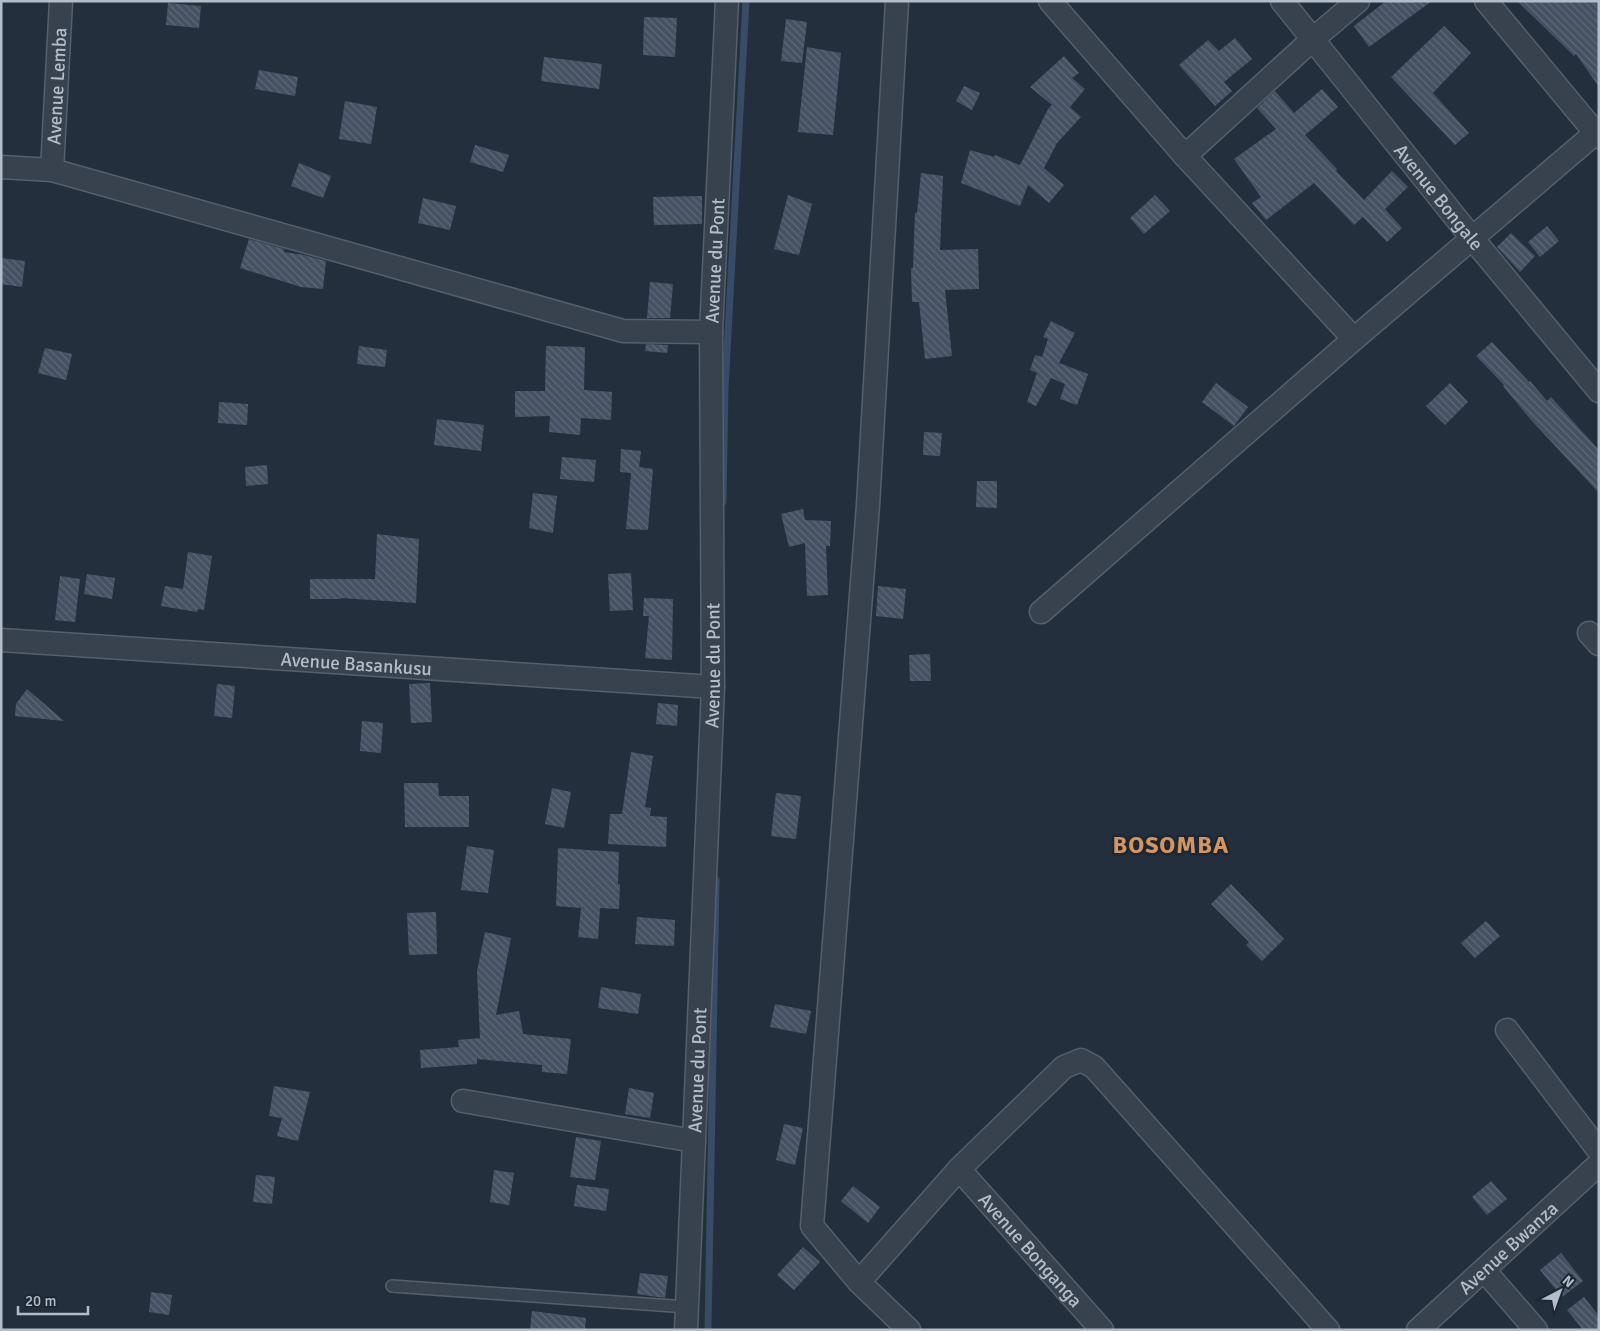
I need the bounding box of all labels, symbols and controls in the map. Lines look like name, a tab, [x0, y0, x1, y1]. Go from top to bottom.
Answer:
street label: Avenue Lemba	[42, 27, 73, 145]
street label: Avenue Bongale	[1388, 139, 1488, 256]
street label: Avenue du Pont	[700, 197, 730, 324]
street label: Avenue du Pont	[700, 602, 726, 729]
street label: Avenue Basankusu	[280, 647, 433, 681]
district label: BOSOMBA	[1113, 830, 1229, 860]
street label: Avenue du Pont	[683, 1007, 713, 1133]
street label: Avenue Bonganga	[973, 1188, 1087, 1313]
street label: Avenue Bwanza	[1454, 1197, 1563, 1300]
north arrow	[1535, 1266, 1585, 1316]
text: N	[1559, 1272, 1577, 1291]
scale bar	[18, 1284, 88, 1316]
text: 20 m	[25, 1292, 56, 1310]

